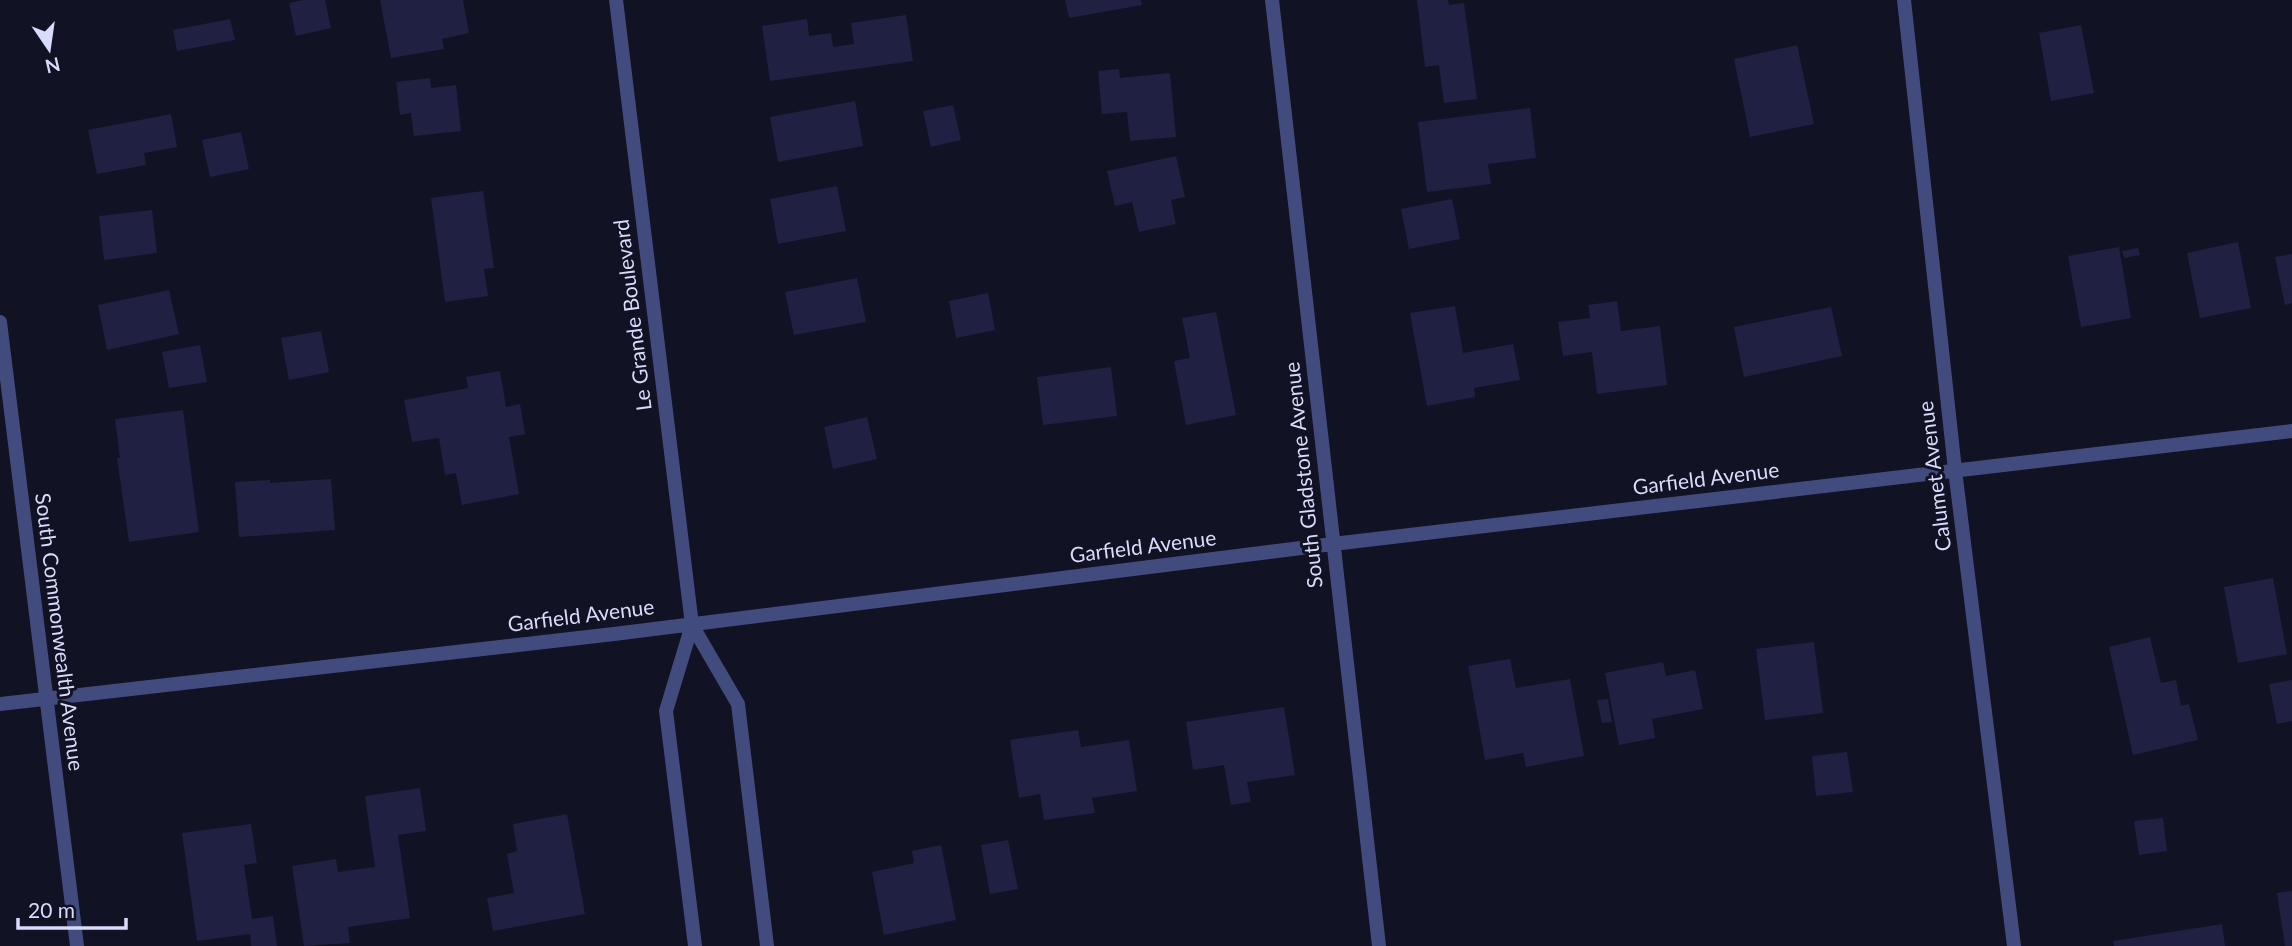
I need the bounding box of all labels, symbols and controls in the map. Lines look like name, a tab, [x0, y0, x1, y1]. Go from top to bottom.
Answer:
north arrow	[14, 14, 84, 84]
text: N	[43, 53, 63, 79]
street label: Le Grande Boulevard	[607, 218, 656, 412]
street label: South Gladstone Avenue	[1278, 361, 1327, 590]
street label: Calumet Avenue	[1912, 400, 1955, 553]
street label: Garfield Avenue	[1631, 456, 1780, 499]
street label: South Commonwealth Avenue	[31, 491, 90, 772]
street label: Garfield Avenue	[1068, 524, 1217, 567]
street label: Garfield Avenue	[506, 593, 655, 636]
scale bar	[18, 886, 126, 930]
text: 20 m	[28, 897, 75, 922]

